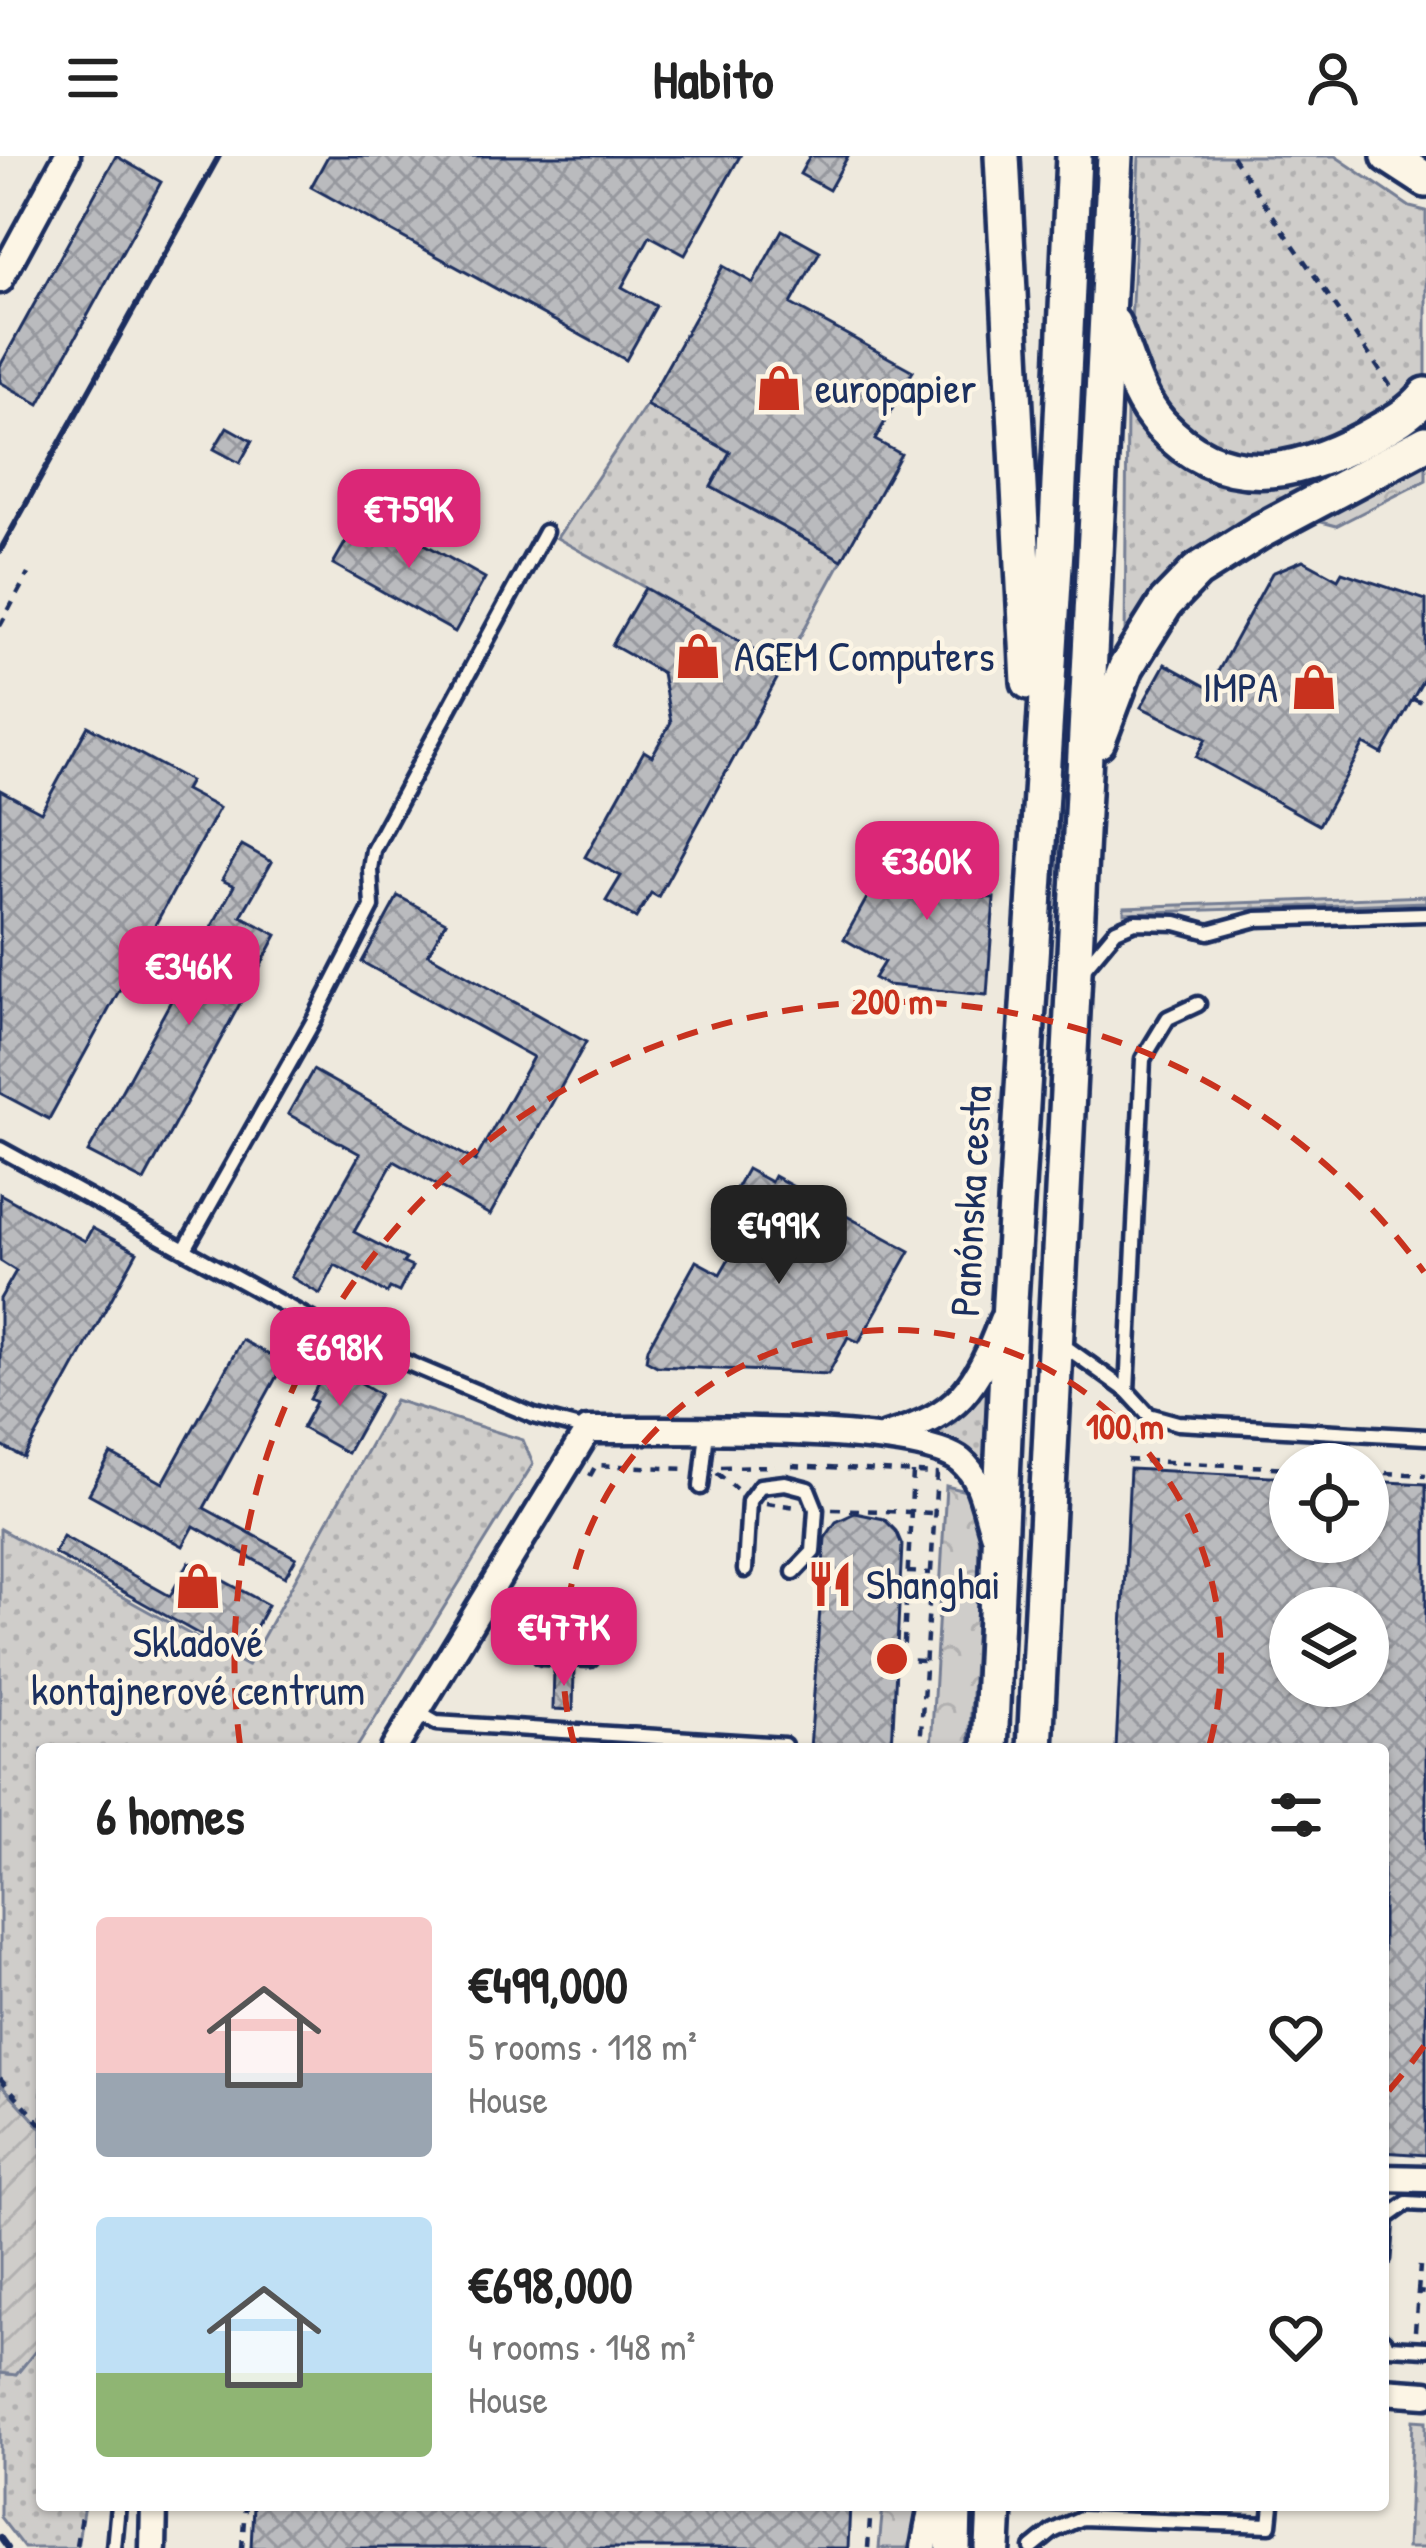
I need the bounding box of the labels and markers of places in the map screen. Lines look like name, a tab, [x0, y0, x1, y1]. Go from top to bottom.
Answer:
place label: europapier	[815, 359, 976, 416]
shop icon: europapier	[754, 363, 804, 413]
pin: €759K	[325, 469, 493, 571]
place label: AGEM Computers	[734, 627, 995, 684]
shop icon: AGEM Computers	[673, 631, 723, 681]
place label: IMPA	[1202, 658, 1278, 715]
shop icon: IMPA	[1289, 662, 1339, 712]
pin: €360K	[843, 821, 1011, 923]
pin: €346K	[105, 926, 273, 1028]
pin: €499K	[695, 1185, 863, 1287]
pin: €698K	[256, 1307, 424, 1409]
place label: Shanghai	[866, 1555, 1001, 1612]
restaurant icon: Shanghai	[805, 1559, 855, 1609]
shop icon: Skladové kontajnerové centrum	[173, 1561, 223, 1611]
pin: €477K	[480, 1587, 648, 1689]
place label: Skladové kontajnerové centrum	[31, 1613, 365, 1718]
centre of rings	[871, 1638, 913, 1680]

